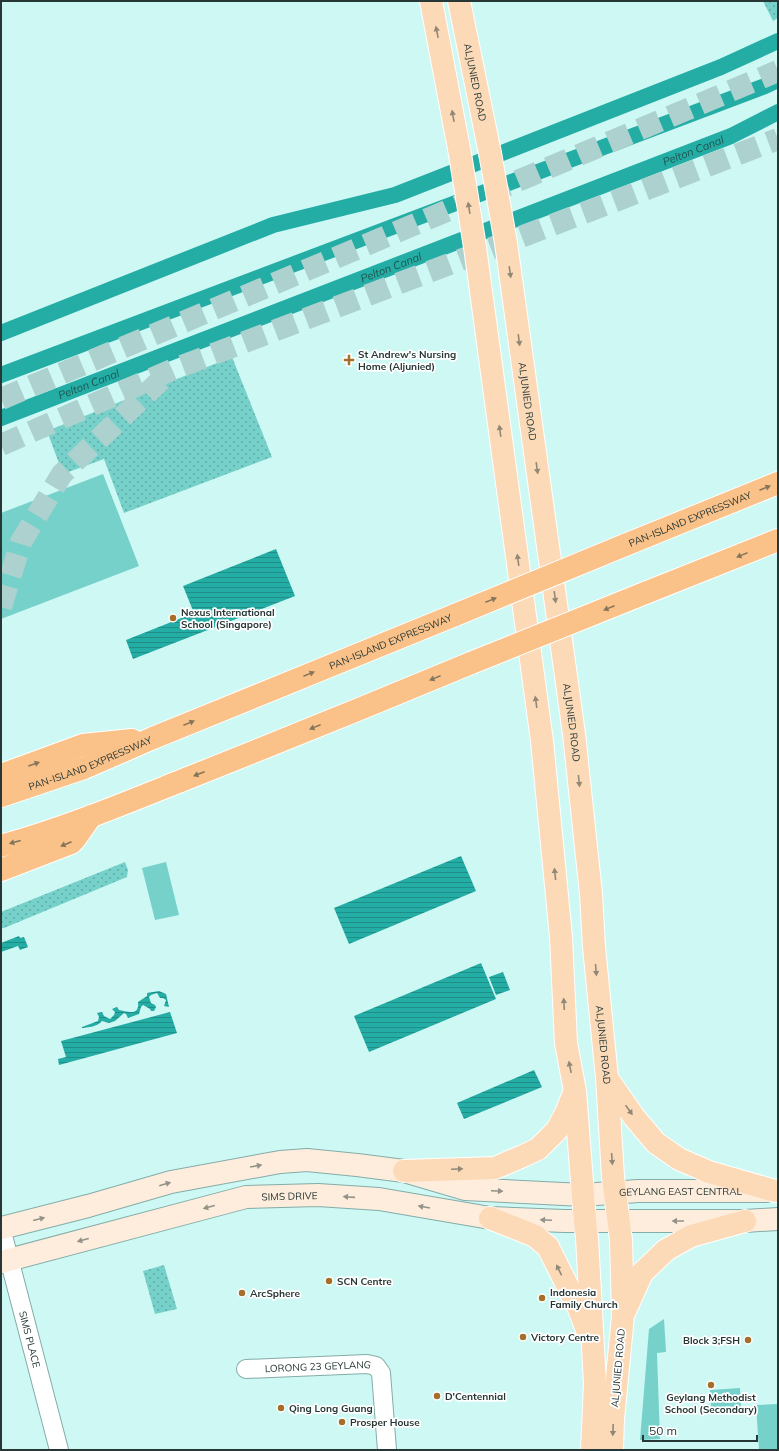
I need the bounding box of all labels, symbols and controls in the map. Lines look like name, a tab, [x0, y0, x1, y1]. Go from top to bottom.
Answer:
one-way arrow	[434, 26, 440, 38]
street label: ALJUNIED ROAD	[461, 42, 490, 122]
one-way arrow	[450, 110, 456, 122]
water label: Pelton Canal	[661, 132, 726, 169]
one-way arrow	[466, 202, 472, 214]
water label: Pelton Canal	[358, 249, 424, 286]
one-way arrow	[507, 266, 513, 278]
one-way arrow	[516, 333, 522, 346]
place label: St Andrew's Nursing Home (Aljunied)	[358, 348, 456, 373]
marker: St Andrew's Nursing Home (Aljunied)	[343, 354, 355, 366]
street label: ALJUNIED ROAD	[516, 361, 540, 442]
water label: Pelton Canal	[56, 366, 122, 402]
one-way arrow	[497, 425, 503, 437]
one-way arrow	[534, 462, 540, 474]
one-way arrow	[759, 485, 771, 491]
street label: PAN-ISLAND EXPRESSWAY	[627, 488, 754, 549]
one-way arrow	[735, 552, 747, 558]
one-way arrow	[515, 554, 521, 566]
one-way arrow	[552, 591, 558, 603]
one-way arrow	[486, 597, 497, 603]
one-way arrow	[603, 605, 615, 611]
place label: Nexus International School (Singapore)	[181, 606, 275, 631]
street label: PAN-ISLAND EXPRESSWAY	[327, 610, 454, 672]
marker: Nexus International School (Singapore)	[168, 613, 178, 623]
one-way arrow	[304, 671, 315, 677]
one-way arrow	[430, 675, 441, 681]
street label: ALJUNIED ROAD	[561, 682, 583, 762]
one-way arrow	[533, 696, 540, 708]
one-way arrow	[183, 720, 194, 726]
one-way arrow	[308, 725, 320, 731]
street label: PAN-ISLAND EXPRESSWAY	[27, 733, 154, 793]
one-way arrow	[28, 761, 40, 767]
one-way arrow	[193, 771, 205, 777]
one-way arrow	[576, 775, 582, 788]
one-way arrow	[8, 839, 20, 845]
one-way arrow	[59, 842, 71, 848]
one-way arrow	[552, 868, 558, 880]
one-way arrow	[592, 964, 599, 976]
one-way arrow	[561, 997, 567, 1010]
street label: ALJUNIED ROAD	[593, 1005, 614, 1085]
one-way arrow	[567, 1061, 573, 1073]
one-way arrow	[625, 1105, 633, 1115]
one-way arrow	[609, 1153, 616, 1165]
one-way arrow	[249, 1163, 262, 1169]
one-way arrow	[451, 1166, 464, 1172]
one-way arrow	[159, 1181, 171, 1187]
street label: GEYLANG EAST CENTRAL	[618, 1184, 743, 1199]
one-way arrow	[491, 1188, 504, 1194]
street label: SIMS DRIVE	[261, 1189, 318, 1203]
one-way arrow	[343, 1194, 355, 1201]
one-way arrow	[202, 1204, 214, 1210]
one-way arrow	[418, 1204, 430, 1210]
one-way arrow	[34, 1216, 46, 1222]
one-way arrow	[540, 1217, 552, 1224]
one-way arrow	[671, 1218, 684, 1224]
one-way arrow	[77, 1237, 89, 1243]
one-way arrow	[556, 1264, 562, 1276]
place label: SCN Centre	[337, 1275, 392, 1288]
marker: SCN Centre	[324, 1276, 334, 1286]
place label: Indonesia Family Church	[550, 1286, 618, 1311]
place label: ArcSphere	[250, 1287, 300, 1300]
marker: ArcSphere	[237, 1288, 247, 1298]
marker: Indonesia Family Church	[537, 1293, 547, 1303]
street label: SIMS PLACE	[16, 1310, 44, 1369]
street label: ALJUNIED ROAD	[608, 1328, 628, 1408]
place label: Victory Centre	[530, 1331, 600, 1344]
marker: Victory Centre	[518, 1332, 528, 1342]
place label: Block 3;FSH	[683, 1334, 740, 1347]
marker: Block 3;FSH	[743, 1335, 753, 1345]
street label: LORONG 23 GEYLANG	[265, 1357, 372, 1375]
marker: Geylang Methodist School (Secondary)	[706, 1380, 716, 1390]
place label: D'Centennial	[445, 1390, 506, 1403]
marker: D'Centennial	[432, 1391, 442, 1401]
place label: Geylang Methodist School (Secondary)	[665, 1391, 757, 1416]
place label: Qing Long Guang	[289, 1402, 373, 1415]
marker: Qing Long Guang	[276, 1403, 286, 1413]
place label: Prosper House	[350, 1416, 420, 1429]
marker: Prosper House	[337, 1417, 347, 1427]
scale bar	[643, 1417, 757, 1443]
text: 50 m	[649, 1423, 677, 1438]
one-way arrow	[609, 1424, 616, 1436]

